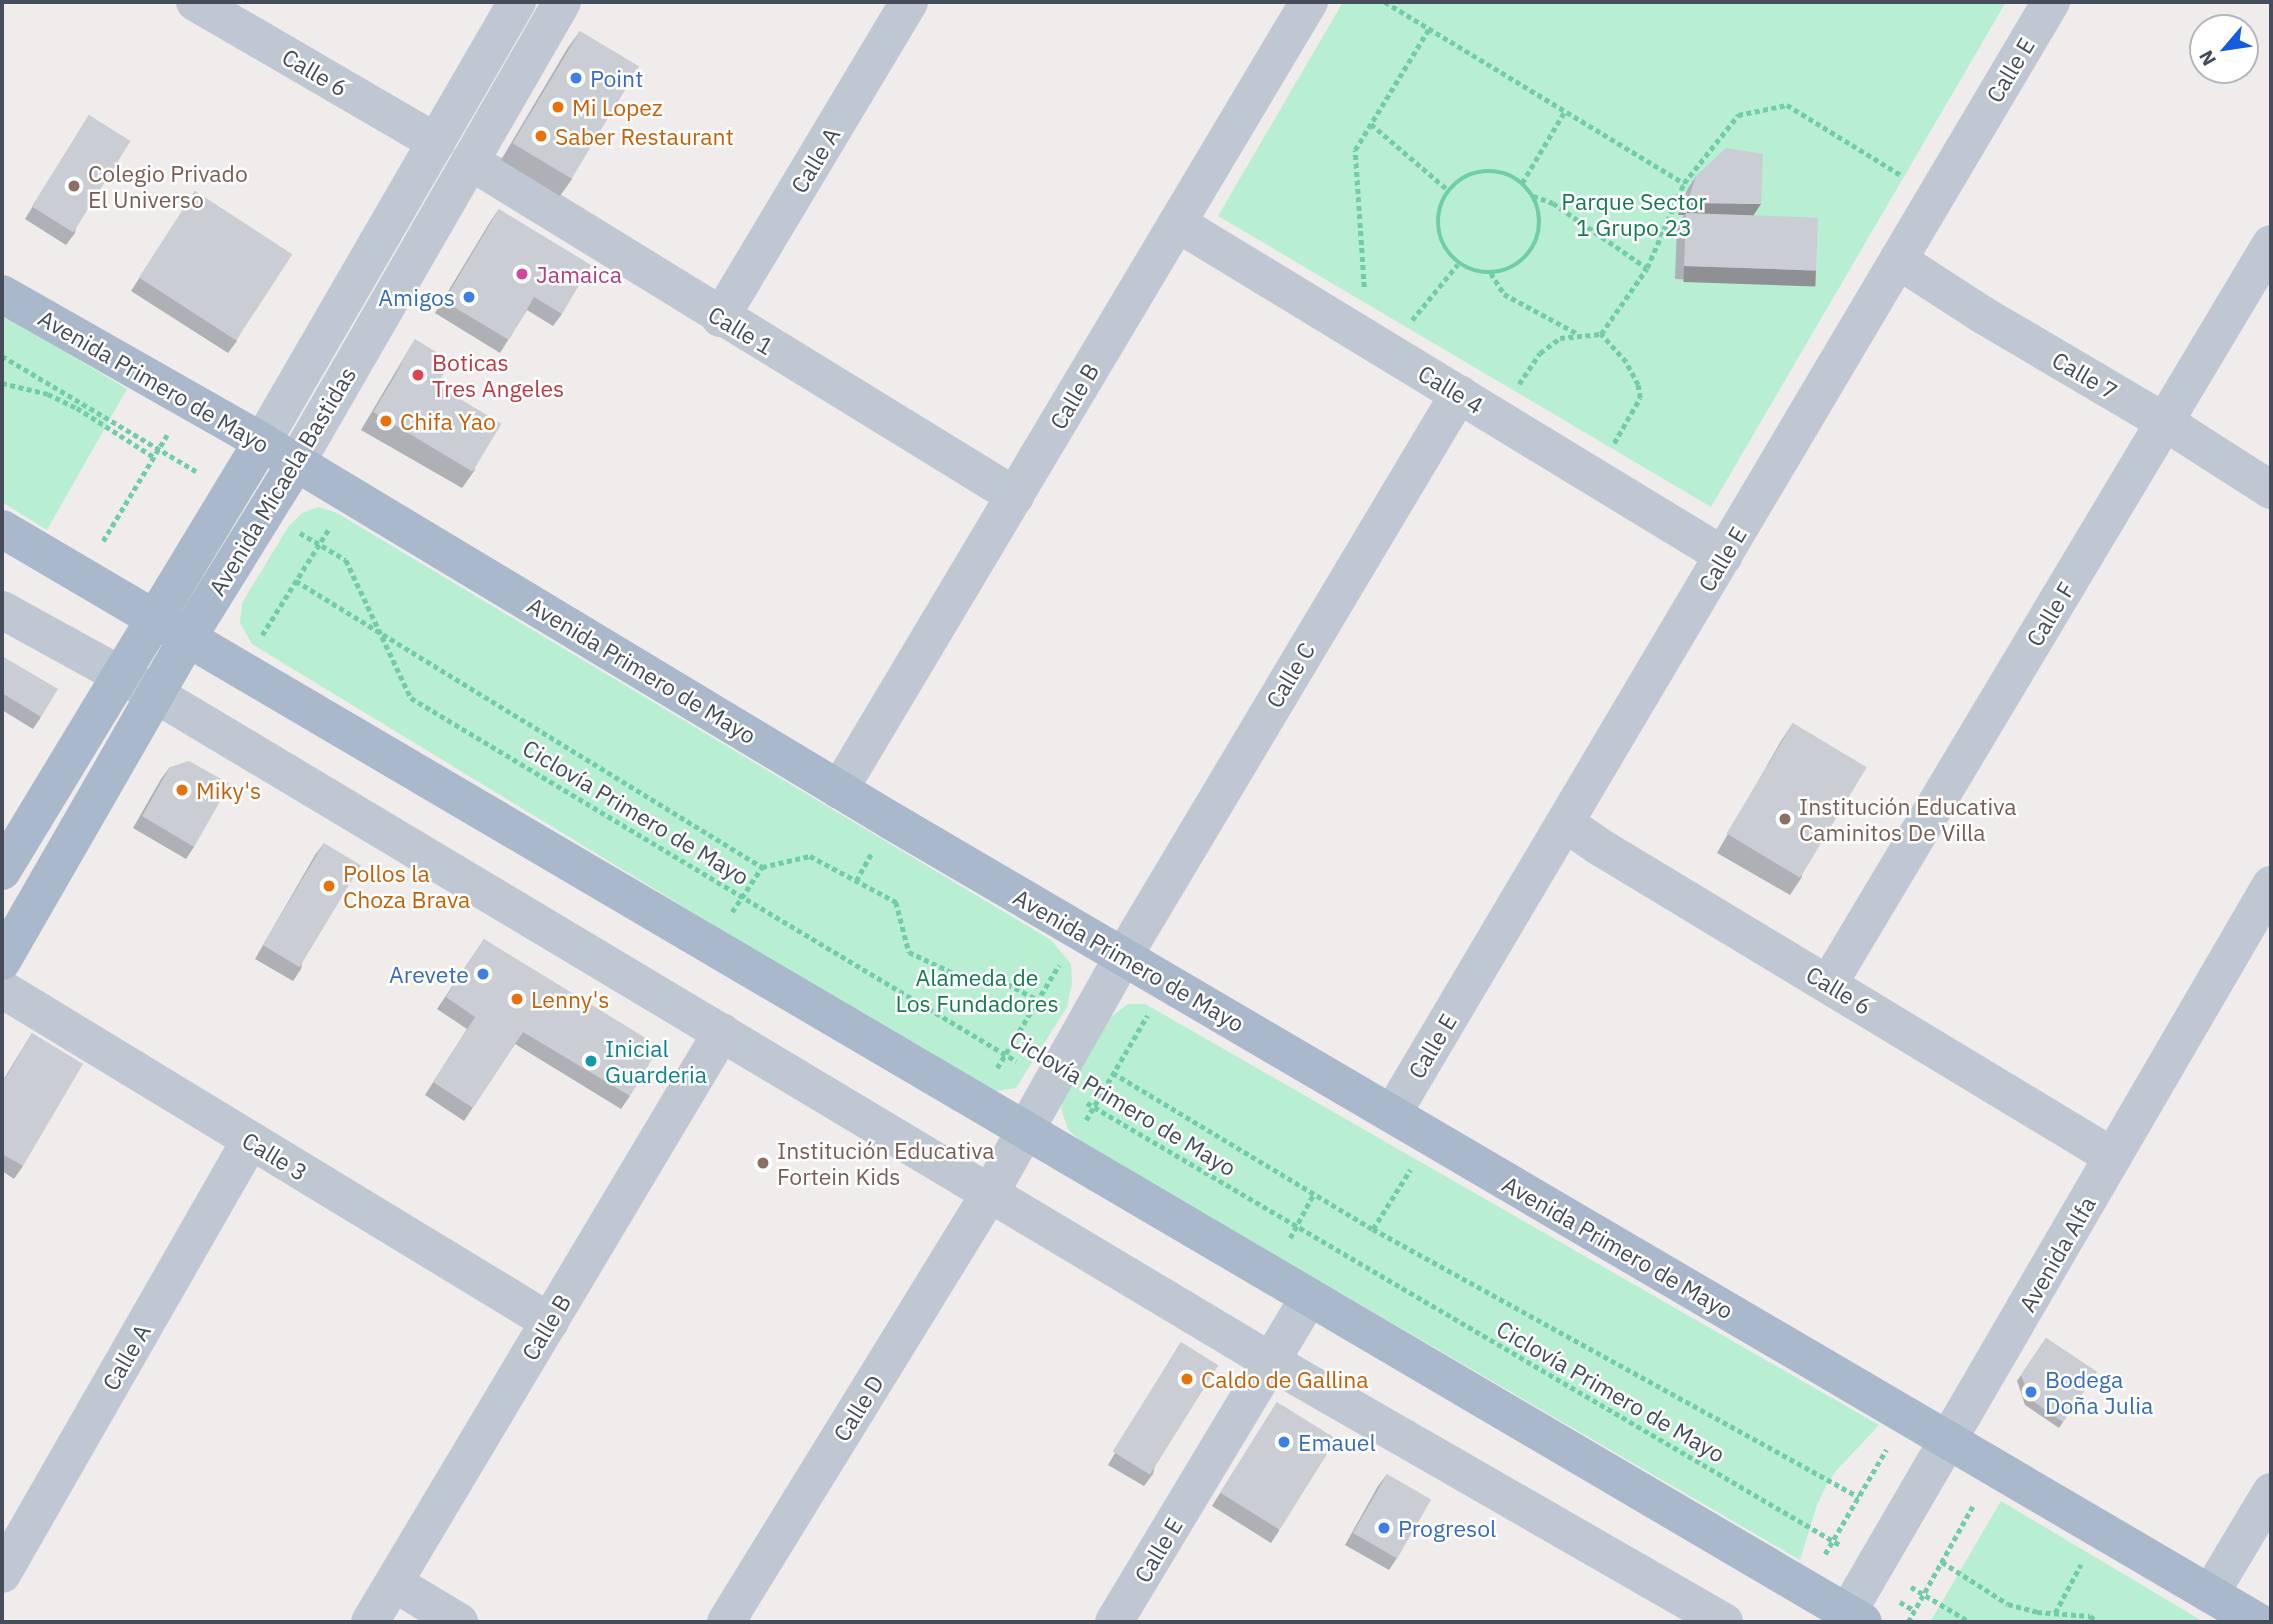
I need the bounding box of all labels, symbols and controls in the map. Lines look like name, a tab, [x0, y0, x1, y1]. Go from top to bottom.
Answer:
north arrow	[2189, 14, 2259, 84]
street label: Calle E	[1980, 33, 2040, 107]
street label: Calle 6	[277, 42, 353, 102]
text: N	[2194, 46, 2221, 70]
place label: Point	[590, 64, 643, 92]
marker: Point	[568, 70, 584, 86]
place label: Mi Lopez	[572, 93, 663, 121]
marker: Mi Lopez	[550, 99, 566, 115]
place label: Saber Restaurant	[555, 122, 734, 150]
street label: Calle A	[785, 122, 845, 198]
marker: Saber Restaurant	[533, 128, 549, 144]
place label: Colegio Privado El Universo	[88, 159, 248, 213]
marker: Colegio Privado El Universo	[66, 178, 82, 194]
park label: Parque Sector 1 Grupo 23	[1561, 187, 1707, 241]
place label: Jamaica	[536, 260, 622, 288]
marker: Jamaica	[514, 266, 530, 282]
place label: Amigos	[378, 283, 455, 311]
marker: Amigos	[461, 289, 477, 305]
street label: Calle 1	[704, 300, 778, 360]
street label: Avenida Primero de Mayo	[34, 304, 274, 458]
street label: Calle 7	[2047, 345, 2123, 405]
place label: Boticas Tres Angeles	[432, 348, 564, 402]
street label: Calle B	[1044, 358, 1104, 434]
street label: Calle 4	[1414, 359, 1488, 419]
street label: Avenida Micaela Bastidas	[203, 362, 361, 600]
marker: Boticas Tres Angeles	[410, 367, 426, 383]
place label: Chifa Yao	[400, 407, 496, 435]
marker: Chifa Yao	[378, 413, 394, 429]
street label: Calle E	[1692, 522, 1752, 596]
street label: Calle F	[2020, 577, 2080, 651]
street label: Avenida Primero de Mayo	[523, 591, 761, 749]
street label: Calle C	[1260, 637, 1320, 713]
street label: Ciclovía Primero de Mayo	[518, 733, 754, 891]
place label: Miky's	[196, 776, 261, 804]
marker: Miky's	[174, 782, 190, 798]
place label: Institución Educativa Caminitos De Villa	[1799, 792, 2017, 846]
marker: Institución Educativa Caminitos De Villa	[1777, 811, 1793, 827]
place label: Pollos la Choza Brava	[343, 859, 470, 913]
marker: Pollos la Choza Brava	[321, 878, 337, 894]
street label: Avenida Primero de Mayo	[1009, 883, 1249, 1037]
place label: Arevete	[389, 960, 469, 988]
street label: Calle 6	[1802, 960, 1876, 1020]
park label: Alameda de Los Fundadores	[895, 963, 1059, 1017]
marker: Arevete	[475, 966, 491, 982]
place label: Lenny's	[531, 985, 610, 1013]
marker: Lenny's	[509, 991, 525, 1007]
street label: Calle E	[1402, 1009, 1462, 1083]
street label: Ciclovía Primero de Mayo	[1005, 1024, 1241, 1182]
place label: Inicial Guarderia	[605, 1034, 707, 1088]
marker: Inicial Guarderia	[583, 1053, 599, 1069]
street label: Calle 3	[238, 1126, 312, 1186]
place label: Institución Educativa Fortein Kids	[777, 1136, 995, 1190]
marker: Institución Educativa Fortein Kids	[755, 1155, 771, 1171]
street label: Avenida Primero de Mayo	[1498, 1170, 1738, 1324]
street label: Avenida Alfa	[2013, 1191, 2101, 1317]
street label: Calle B	[516, 1289, 576, 1365]
street label: Ciclovía Primero de Mayo	[1492, 1314, 1730, 1468]
street label: Calle A	[96, 1319, 156, 1395]
place label: Caldo de Gallina	[1201, 1365, 1369, 1393]
place label: Bodega Doña Julia	[2045, 1365, 2153, 1419]
street label: Calle D	[827, 1370, 889, 1446]
marker: Caldo de Gallina	[1179, 1371, 1195, 1387]
marker: Bodega Doña Julia	[2023, 1384, 2039, 1400]
place label: Emauel	[1298, 1428, 1376, 1456]
marker: Emauel	[1276, 1434, 1292, 1450]
street label: Calle E	[1128, 1513, 1188, 1587]
place label: Progresol	[1398, 1514, 1496, 1542]
marker: Progresol	[1376, 1520, 1392, 1536]

